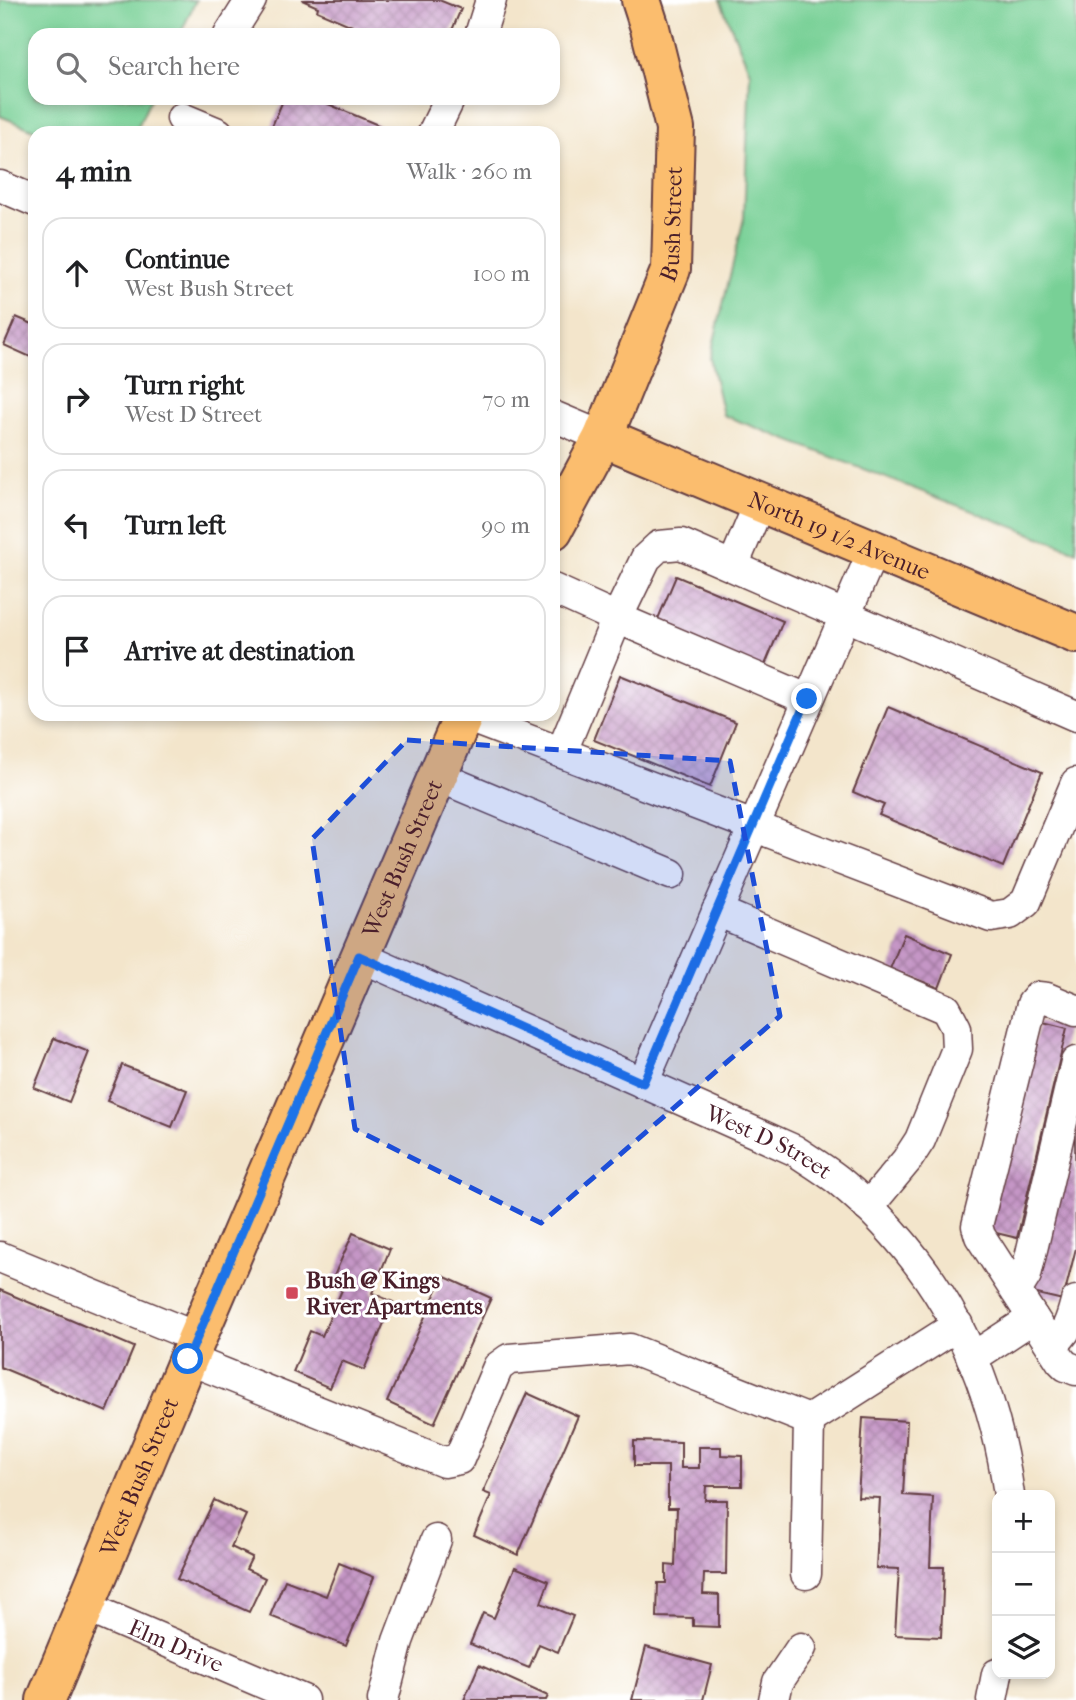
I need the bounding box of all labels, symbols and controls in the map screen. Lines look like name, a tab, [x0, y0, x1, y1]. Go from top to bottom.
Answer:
search box	[28, 28, 560, 105]
icon: search	[52, 48, 90, 86]
text: Search here	[108, 51, 240, 82]
text: 4 min	[56, 154, 131, 189]
text: Walk · 260 m	[407, 158, 532, 185]
street label: Bush Street	[654, 166, 688, 286]
text: Continue	[125, 244, 230, 275]
icon: ahead	[58, 254, 96, 292]
text: 100 m	[472, 260, 530, 287]
text: West Bush Street	[125, 275, 294, 302]
text: Turn right	[125, 370, 245, 401]
icon: right	[58, 380, 96, 418]
text: 70 m	[482, 386, 530, 413]
text: West D Street	[125, 401, 262, 428]
street label: North 19 1/2 Avenue	[744, 486, 934, 586]
icon: left	[58, 506, 96, 544]
text: Turn left	[125, 510, 226, 541]
text: 90 m	[481, 512, 530, 539]
icon: arrive	[58, 632, 96, 670]
text: Arrive at destination	[125, 636, 355, 667]
route end	[791, 683, 822, 714]
street label: West Bush Street	[357, 775, 448, 942]
street label: West D Street	[701, 1099, 837, 1185]
place label: Bush @ Kings River Apartments	[306, 1267, 483, 1320]
marker: Bush @ Kings River Apartments	[284, 1285, 300, 1301]
route start	[172, 1343, 203, 1374]
street label: West Bush Street	[94, 1394, 184, 1561]
map controls	[992, 1490, 1055, 1679]
button: +	[992, 1490, 1055, 1553]
button: −	[992, 1553, 1055, 1616]
street label: Elm Drive	[124, 1614, 227, 1678]
button: layers	[992, 1616, 1055, 1679]

